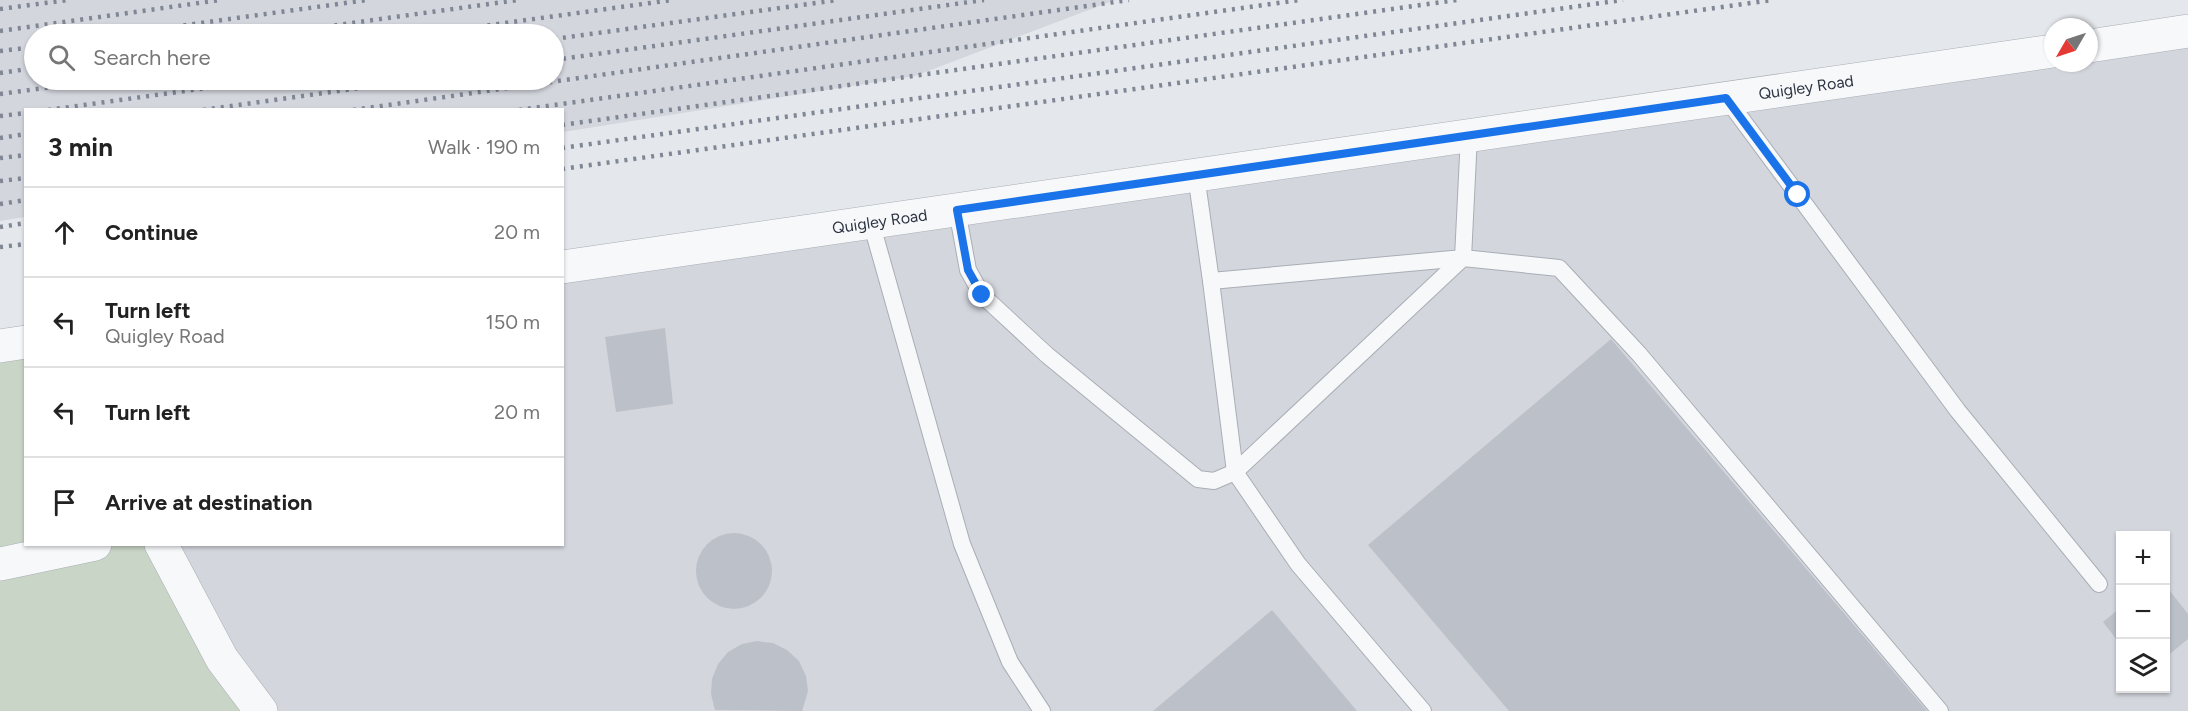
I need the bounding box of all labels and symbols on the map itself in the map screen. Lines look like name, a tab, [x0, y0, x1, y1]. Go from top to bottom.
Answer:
north arrow	[2044, 18, 2098, 72]
street label: Quigley Road	[1757, 71, 1855, 104]
route start	[1784, 181, 1810, 207]
street label: Quigley Road	[831, 205, 929, 238]
route end	[968, 281, 994, 307]

